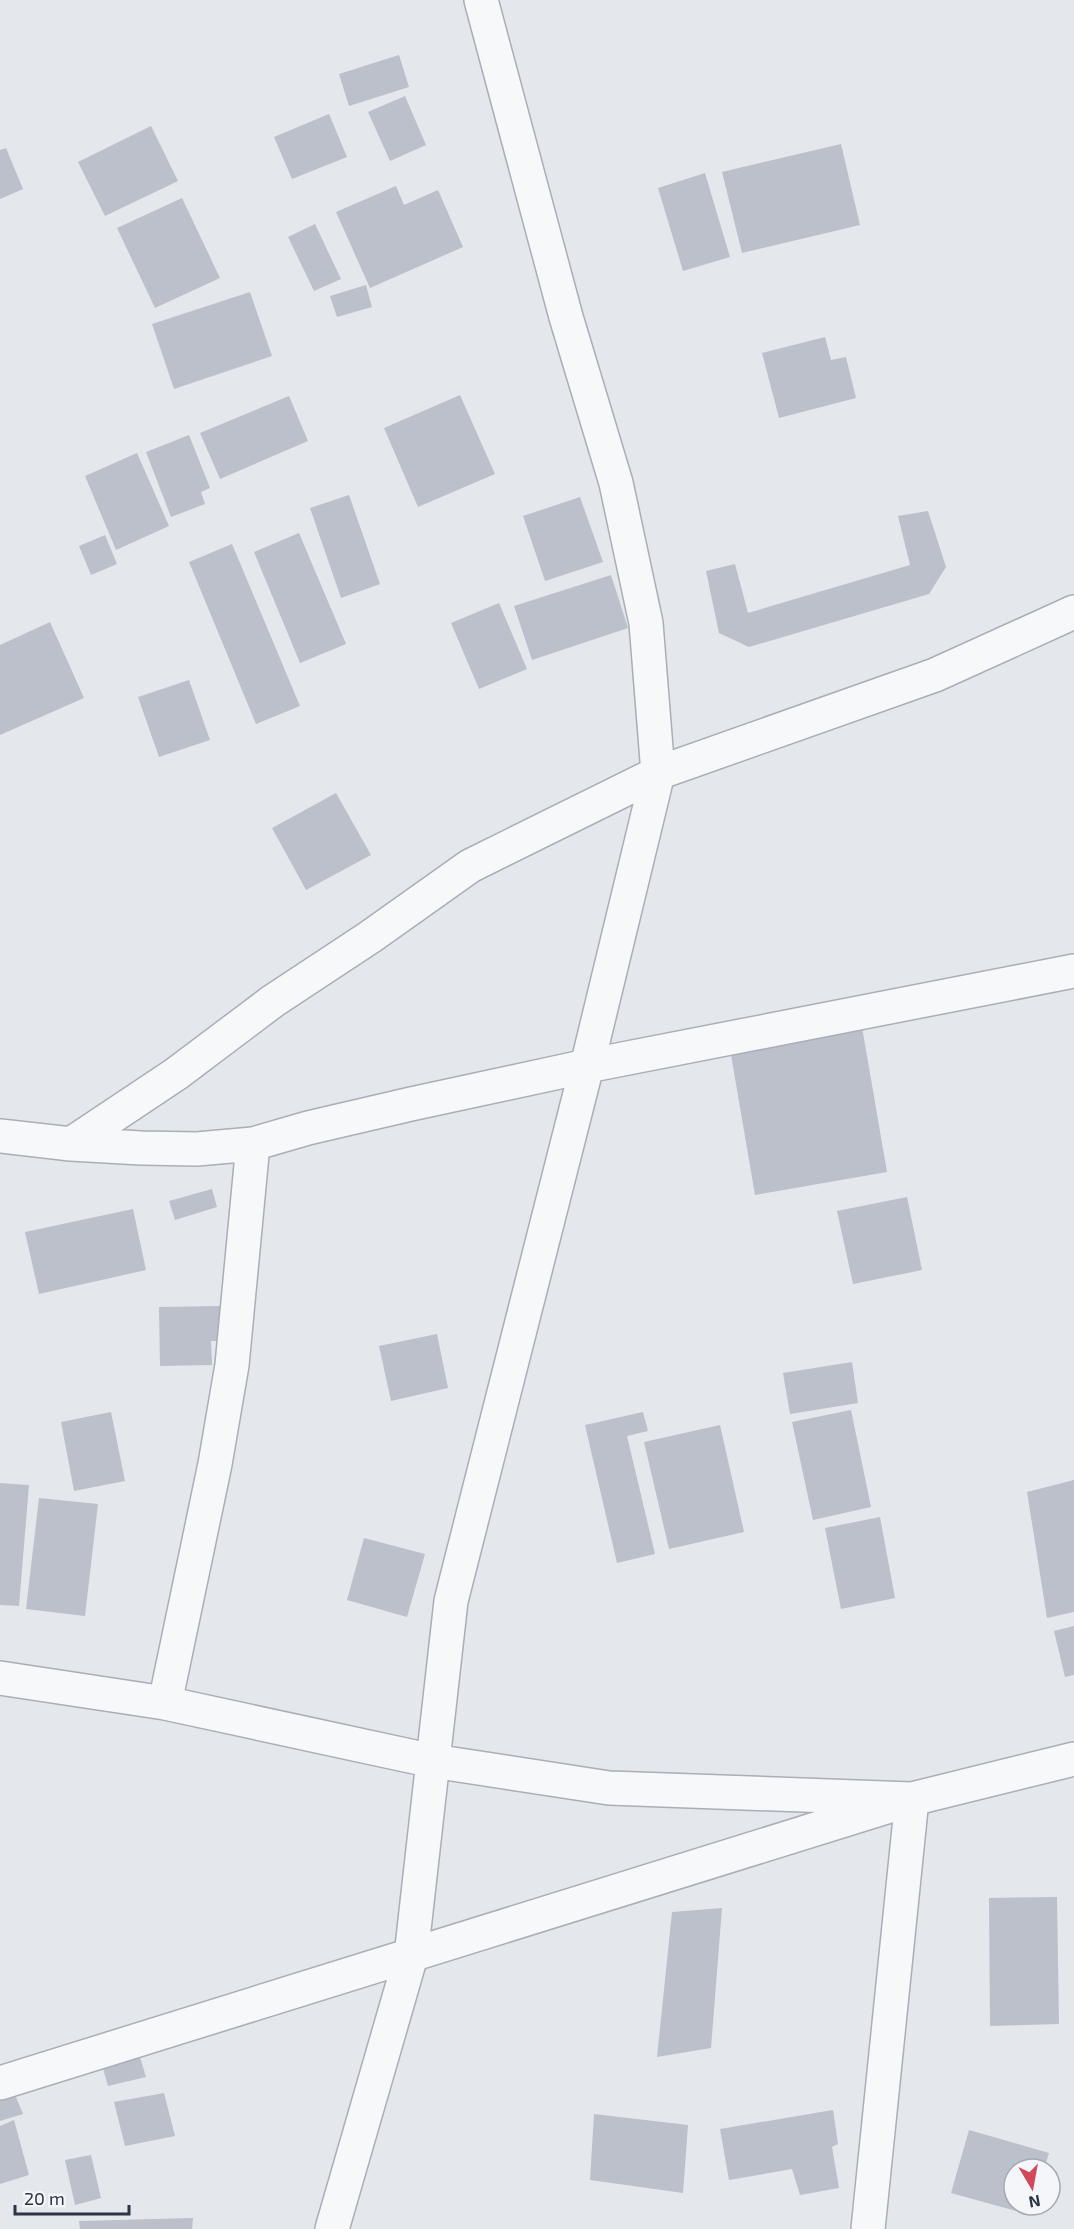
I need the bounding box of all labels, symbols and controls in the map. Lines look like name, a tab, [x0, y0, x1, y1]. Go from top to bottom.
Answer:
north arrow	[1002, 2157, 1062, 2217]
scale bar	[15, 2178, 129, 2216]
text: 20 m	[24, 2187, 65, 2209]
text: N	[1027, 2192, 1042, 2213]

